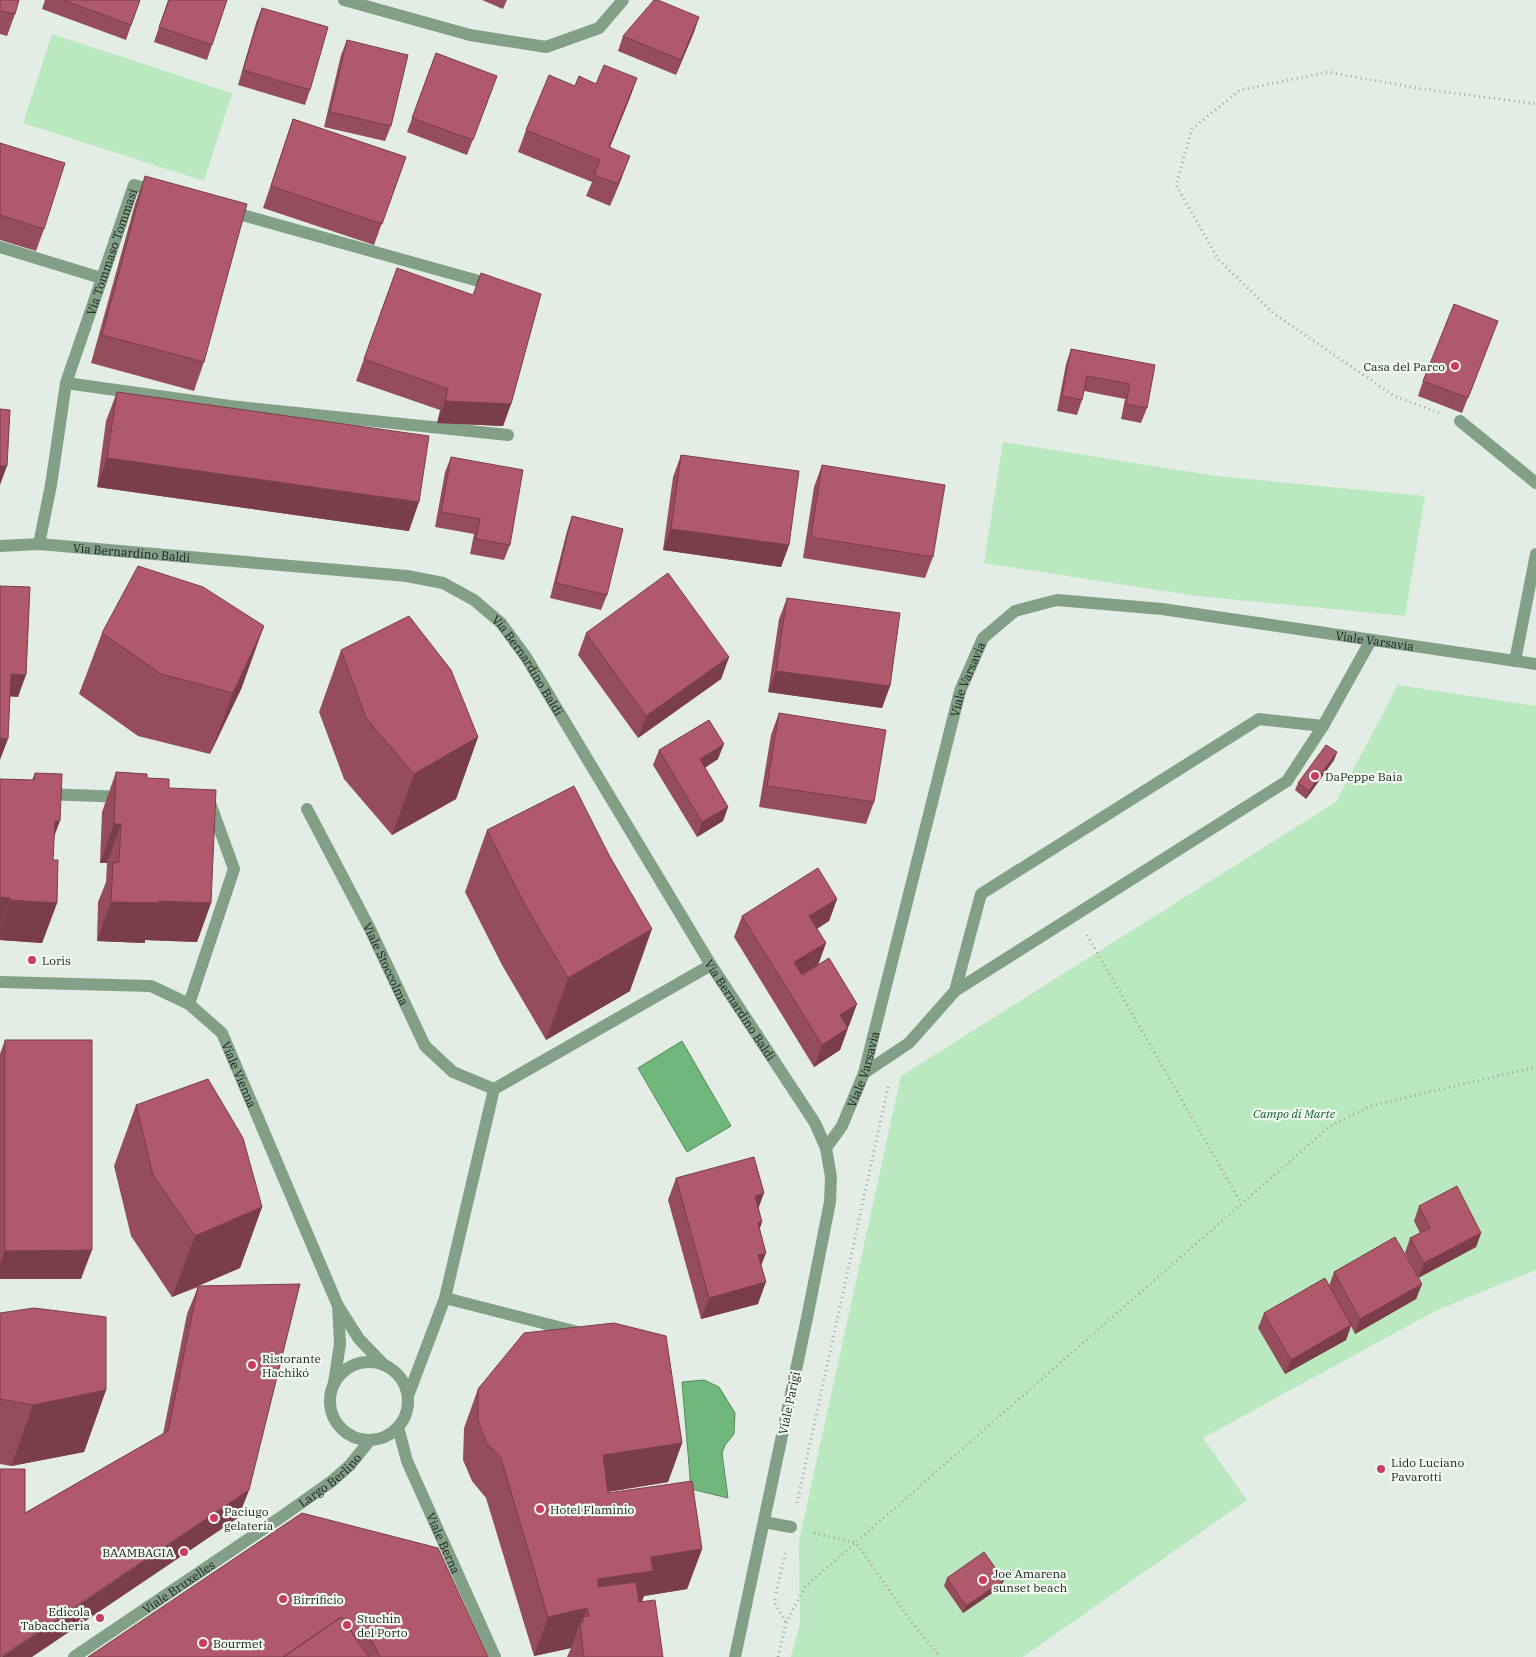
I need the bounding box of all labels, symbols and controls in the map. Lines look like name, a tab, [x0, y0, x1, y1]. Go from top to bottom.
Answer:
street label: Via Tommaso Tommasi	[82, 186, 140, 317]
place label: Casa del Parco	[1363, 359, 1445, 374]
marker: Casa del Parco	[1449, 360, 1461, 372]
street label: Via Bernardino Baldi	[72, 539, 191, 565]
street label: Via Bernardino Baldi	[489, 612, 567, 718]
street label: Viale Varsavia	[1335, 627, 1415, 654]
street label: Viale Varsavia	[946, 639, 988, 718]
place label: DaPeppe Baia	[1325, 769, 1403, 784]
marker: DaPeppe Baia	[1309, 770, 1321, 782]
street label: Viale Stoccolma	[360, 920, 412, 1008]
place label: Loris	[42, 953, 71, 968]
marker: Loris	[26, 954, 38, 966]
street label: Via Bernardino Baldi	[702, 957, 779, 1063]
street label: Viale Varsavia	[843, 1029, 882, 1109]
street label: Viale Vienna	[219, 1039, 260, 1110]
park label: Campo di Marte	[1253, 1106, 1336, 1121]
place label: Ristorante Hachikó	[262, 1351, 321, 1380]
marker: Ristorante Hachikó	[246, 1359, 258, 1371]
street label: Viale Parigi	[775, 1370, 803, 1436]
street label: Largo Berlino	[295, 1450, 364, 1510]
place label: Lido Luciano Pavarotti	[1391, 1455, 1464, 1484]
marker: Lido Luciano Pavarotti	[1375, 1463, 1387, 1475]
place label: Hotel Flaminio	[550, 1502, 635, 1517]
marker: Hotel Flaminio	[534, 1503, 546, 1515]
place label: Paciugo gelateria	[224, 1504, 274, 1533]
street label: Viale Berna	[424, 1510, 464, 1576]
marker: Paciugo gelateria	[208, 1512, 220, 1524]
place label: BAAMBAGIA	[102, 1545, 175, 1560]
marker: BAAMBAGIA	[178, 1546, 190, 1558]
street label: Viale Bruxelles	[139, 1556, 218, 1616]
place label: Joe Amarena sunset beach	[993, 1566, 1068, 1595]
marker: Joe Amarena sunset beach	[977, 1574, 989, 1586]
place label: Birrificio	[293, 1592, 344, 1607]
marker: Birrificio	[277, 1593, 289, 1605]
place label: Edicola Tabaccheria	[21, 1604, 90, 1633]
place label: Stuchin del Porto	[357, 1611, 408, 1640]
marker: Edicola Tabaccheria	[94, 1612, 106, 1624]
marker: Stuchin del Porto	[341, 1619, 353, 1631]
place label: Bourmet	[213, 1636, 263, 1651]
marker: Bourmet	[197, 1637, 209, 1649]

